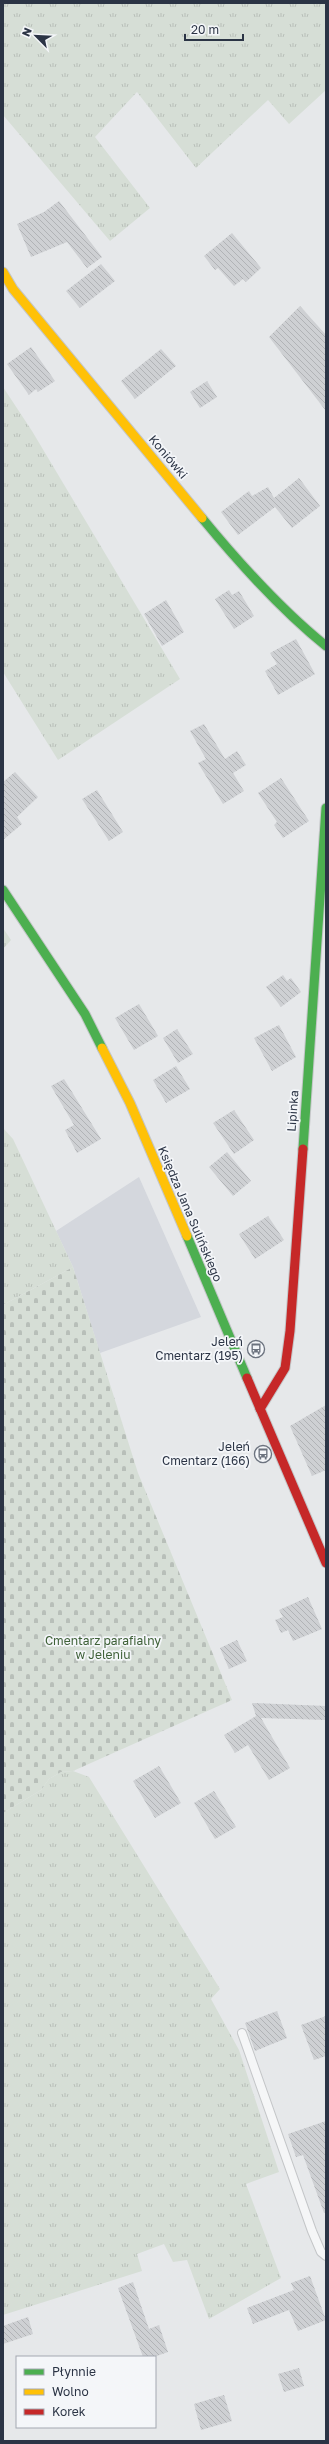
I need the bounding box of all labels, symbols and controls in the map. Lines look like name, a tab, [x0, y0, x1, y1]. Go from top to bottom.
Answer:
north arrow	[16, 16, 56, 56]
scale bar	[185, 16, 243, 42]
text: 20 m	[191, 22, 219, 37]
text: N	[19, 25, 34, 38]
street label: Koniówki	[146, 432, 191, 482]
street label: Lipinka	[284, 1090, 301, 1132]
street label: Księdza Jana Sulińskiego	[155, 1144, 226, 1284]
place label: Jeleń Cmentarz (195)	[155, 1334, 243, 1363]
bus stop icon: Jeleń Cmentarz (195)	[246, 1339, 266, 1359]
place label: Jeleń Cmentarz (166)	[162, 1439, 250, 1468]
bus stop icon: Jeleń Cmentarz (166)	[253, 1444, 273, 1464]
park label: Cmentarz parafialny w Jeleniu	[45, 1633, 161, 1662]
legend	[16, 2356, 156, 2428]
text: Płynnie	[52, 2364, 96, 2379]
text: Wolno	[52, 2384, 89, 2399]
text: Korek	[52, 2404, 86, 2419]

